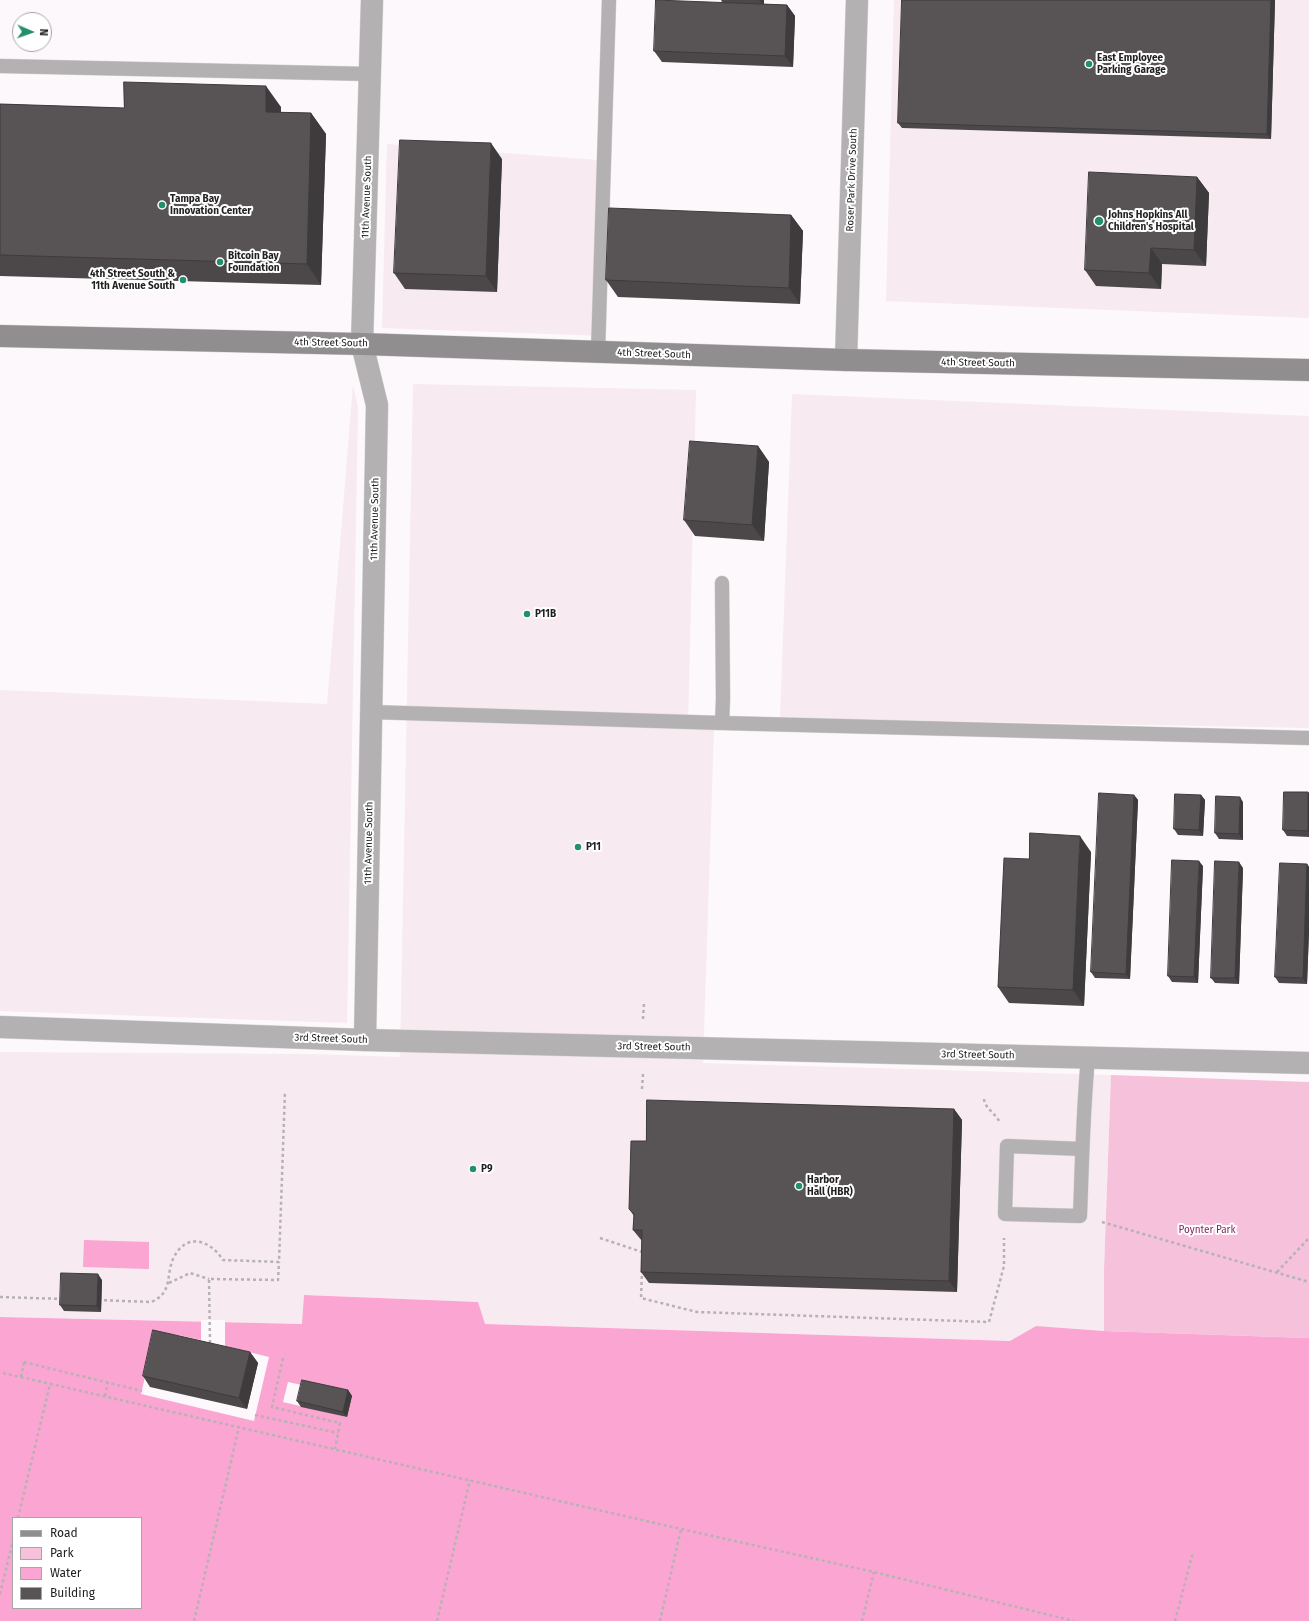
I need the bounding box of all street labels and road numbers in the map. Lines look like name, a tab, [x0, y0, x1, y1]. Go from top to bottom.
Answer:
street label: Roser Park Drive South	[844, 128, 860, 232]
street label: 11th Avenue South	[360, 155, 374, 239]
street label: 4th Street South	[294, 336, 368, 350]
street label: 4th Street South	[617, 347, 691, 361]
street label: 4th Street South	[941, 356, 1015, 370]
street label: 11th Avenue South	[368, 477, 382, 561]
street label: 11th Avenue South	[362, 801, 376, 885]
street label: 3rd Street South	[294, 1032, 368, 1046]
street label: 3rd Street South	[617, 1040, 691, 1054]
street label: 3rd Street South	[941, 1048, 1015, 1062]

